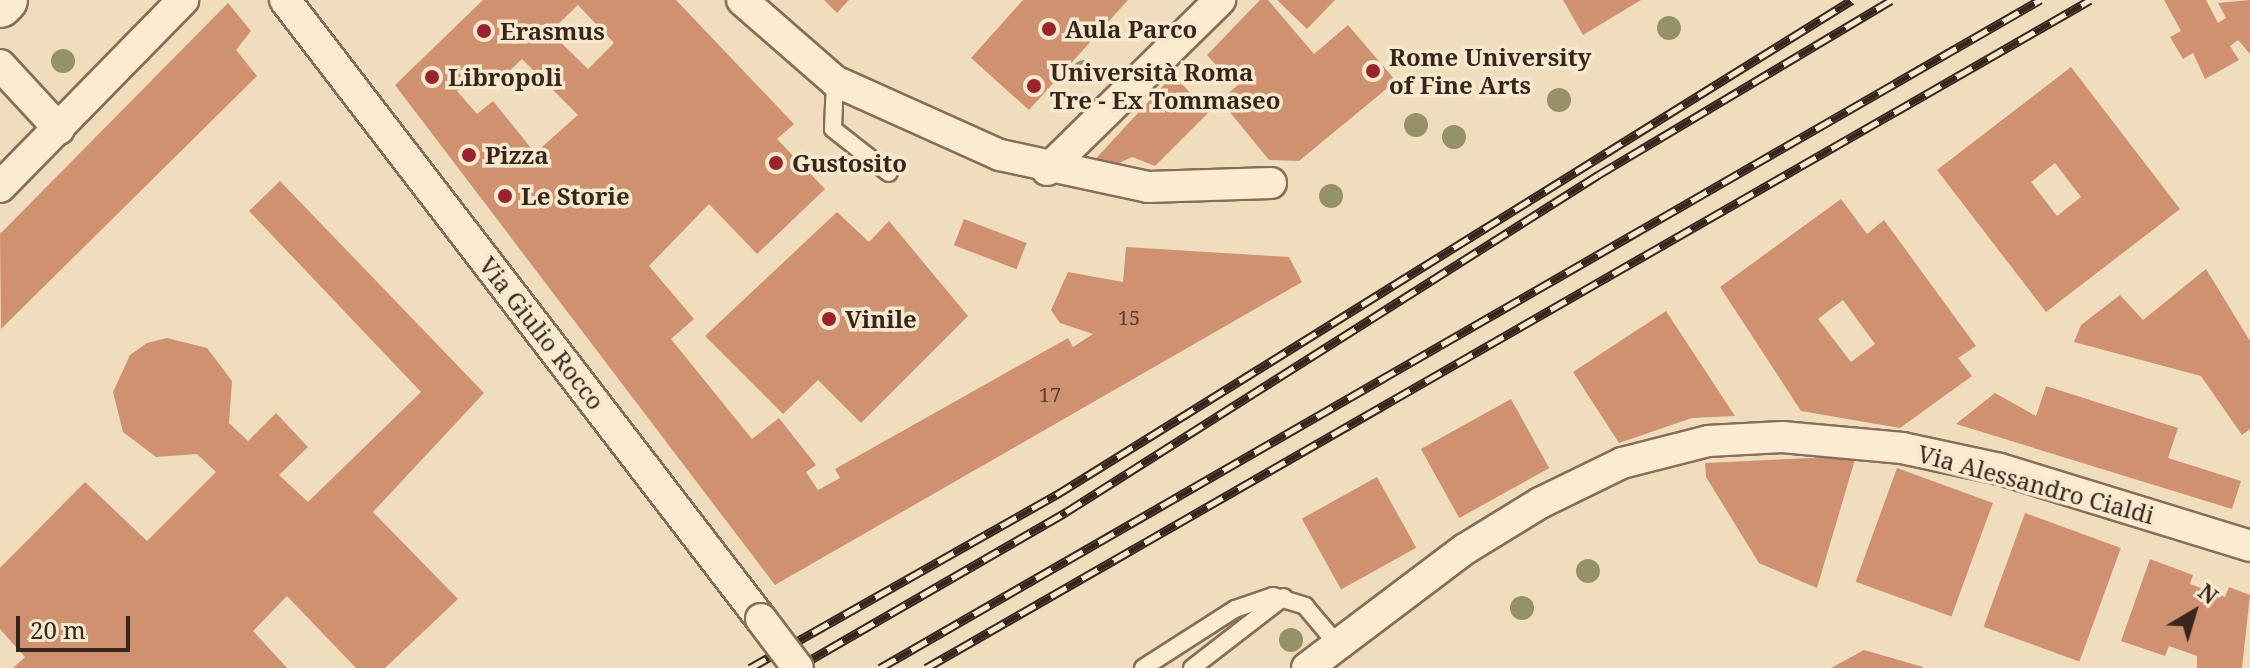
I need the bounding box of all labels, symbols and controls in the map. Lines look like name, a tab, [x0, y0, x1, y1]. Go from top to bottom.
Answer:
place label: Aula Parco	[1065, 15, 1197, 43]
place label: Erasmus	[500, 17, 605, 45]
marker: Aula Parco	[1040, 20, 1058, 38]
marker: Erasmus	[475, 22, 493, 40]
place label: Rome University of Fine Arts	[1389, 43, 1591, 99]
place label: Università Roma Tre - Ex Tommaseo	[1050, 58, 1281, 114]
marker: Rome University of Fine Arts	[1364, 62, 1382, 80]
place label: Libropoli	[448, 63, 562, 91]
marker: Libropoli	[423, 68, 441, 86]
marker: Università Roma Tre - Ex Tommaseo	[1025, 77, 1043, 95]
place label: Pizza	[485, 141, 549, 169]
marker: Pizza	[460, 146, 478, 164]
place label: Gustosito	[792, 149, 907, 177]
marker: Gustosito	[767, 154, 785, 172]
place label: Le Storie	[521, 182, 630, 210]
marker: Le Storie	[496, 187, 514, 205]
street label: Via Giulio Rocco	[473, 251, 611, 415]
place label: Vinile	[845, 305, 917, 333]
house number: 15	[1118, 305, 1140, 329]
marker: Vinile	[820, 310, 838, 328]
house number: 17	[1039, 382, 1061, 406]
street label: Via Alessandro Cialdi	[1915, 439, 2157, 529]
north arrow	[2154, 572, 2234, 652]
text: N	[2193, 576, 2225, 610]
scale bar	[20, 600, 134, 650]
text: 20 m	[30, 613, 86, 646]

